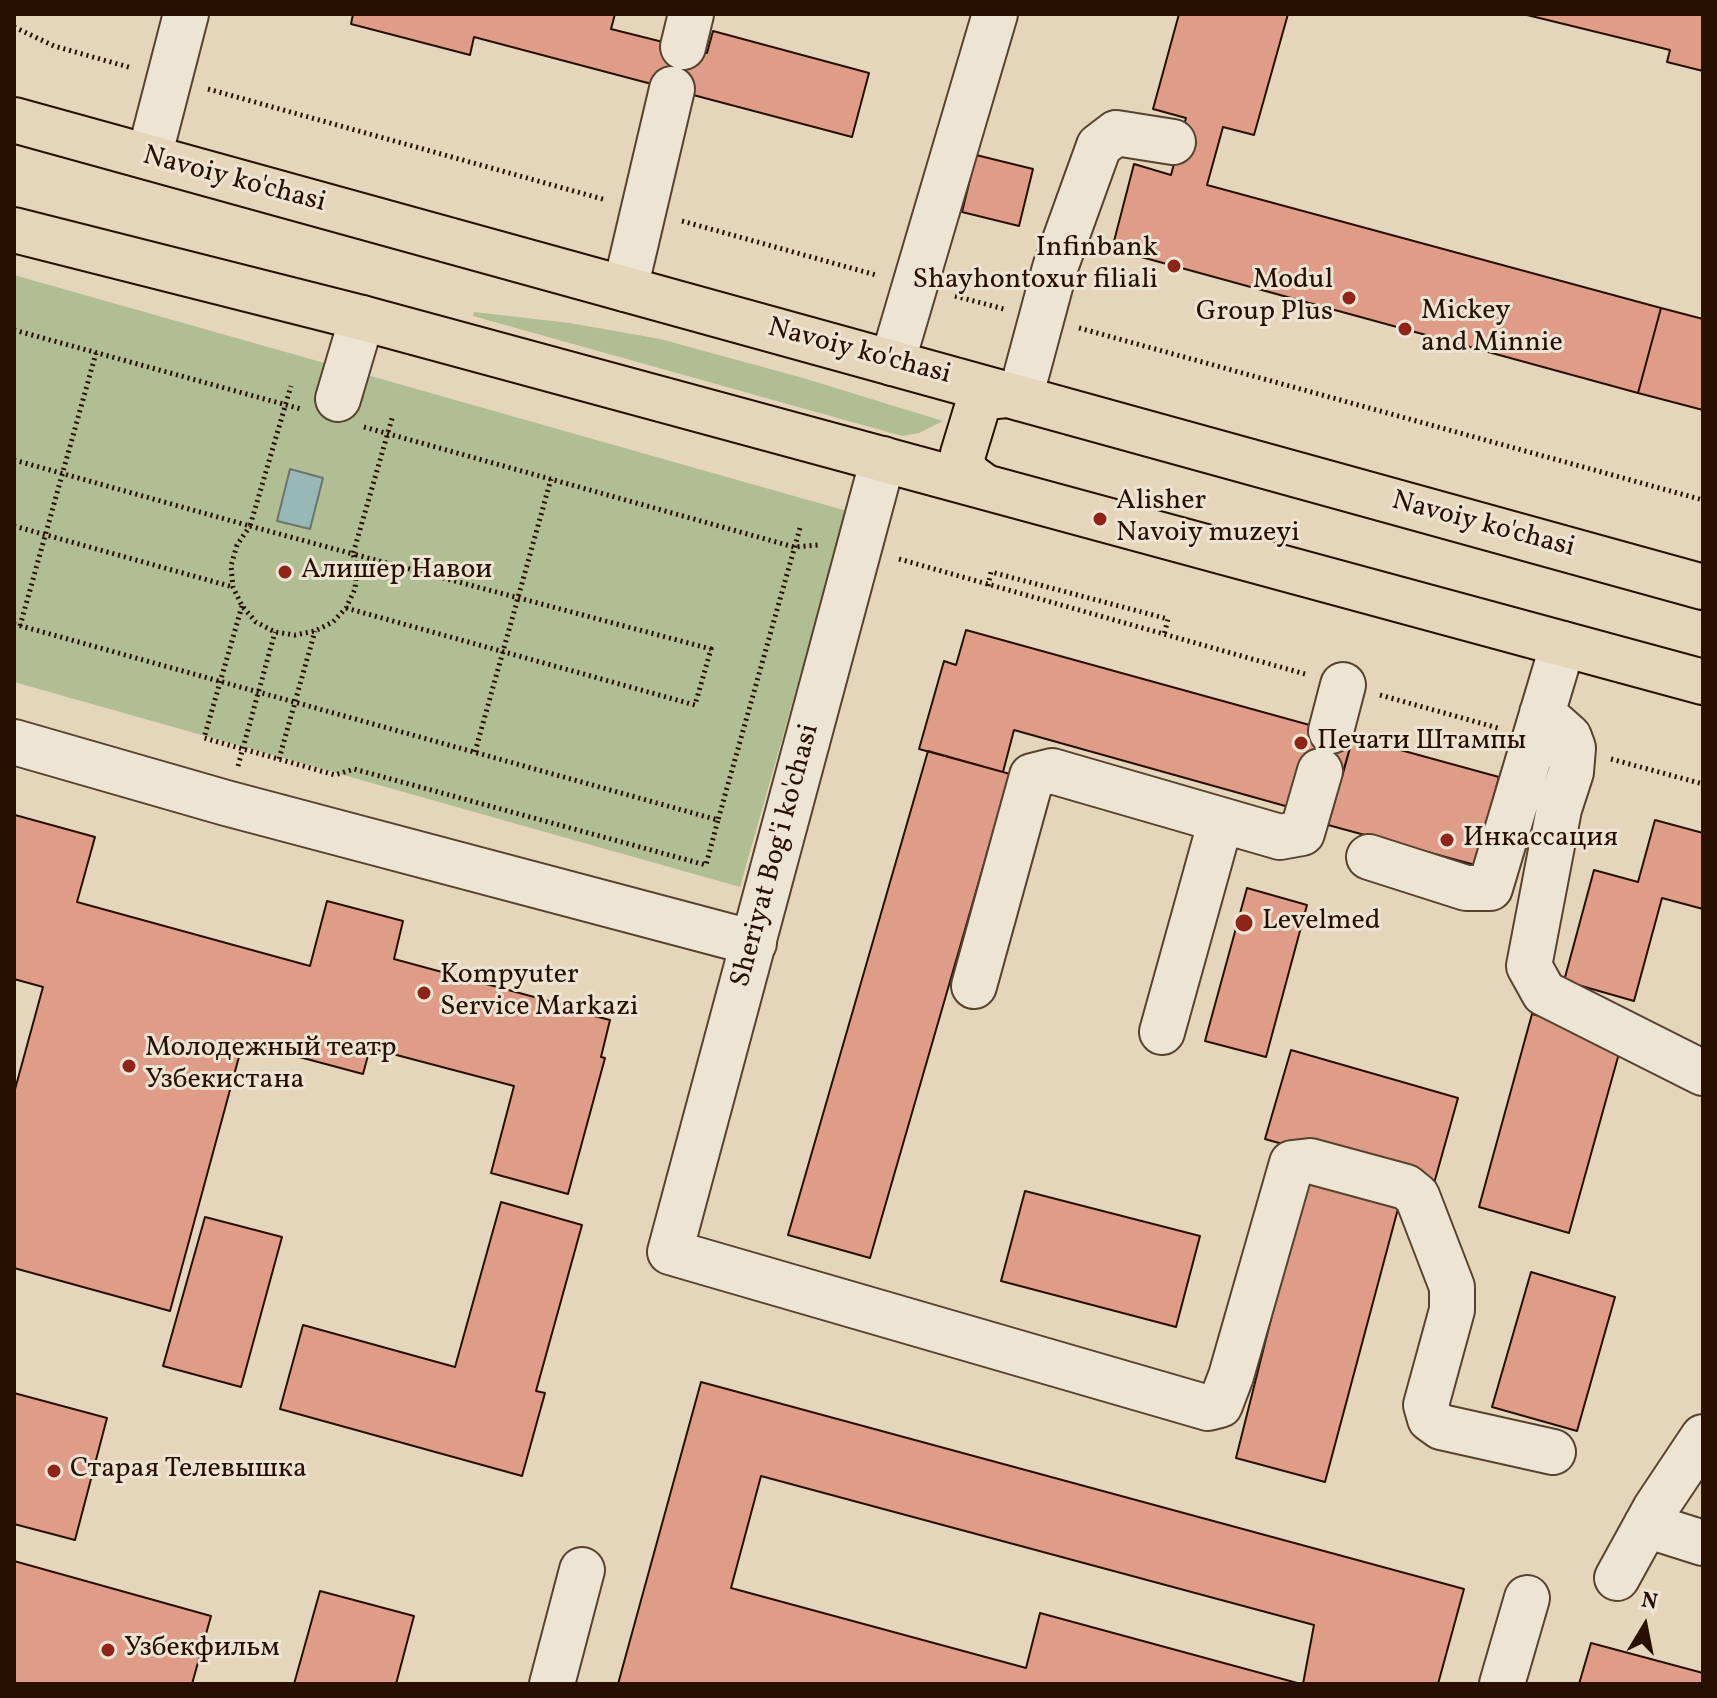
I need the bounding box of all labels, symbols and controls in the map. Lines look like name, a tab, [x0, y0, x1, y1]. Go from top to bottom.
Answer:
street label: Navoiy ko'chasi	[139, 140, 329, 222]
place label: Infinbank Shayhontoxur filiali	[913, 233, 1158, 299]
marker: Infinbank Shayhontoxur filiali	[1165, 257, 1183, 275]
place label: Modul Group Plus	[1196, 265, 1333, 331]
marker: Modul Group Plus	[1340, 289, 1358, 307]
place label: Mickey and Minnie	[1421, 296, 1563, 362]
street label: Navoiy ko'chasi	[764, 312, 954, 394]
marker: Mickey and Minnie	[1396, 320, 1414, 338]
street label: Navoiy ko'chasi	[1388, 485, 1578, 567]
place label: Alisher Navoiy muzeyi	[1116, 486, 1300, 552]
marker: Alisher Navoiy muzeyi	[1091, 510, 1109, 528]
place label: Алишер Навои	[301, 555, 492, 589]
marker: Алишер Навои	[276, 563, 294, 581]
street label: Sheriyat Bog'i ko'chasi	[726, 721, 828, 991]
place label: Печати Штампы	[1317, 726, 1526, 760]
marker: Печати Штампы	[1292, 734, 1310, 752]
place label: Инкасcация	[1463, 823, 1618, 857]
marker: Инкасcация	[1438, 831, 1456, 849]
place label: Levelmed	[1262, 906, 1381, 940]
marker: Levelmed	[1233, 912, 1255, 934]
place label: Kompyuter Service Markazi	[440, 960, 638, 1026]
marker: Kompyuter Service Markazi	[415, 984, 433, 1002]
place label: Молодежный театр Узбекистана	[145, 1033, 397, 1099]
marker: Молодежный театр Узбекистана	[120, 1057, 138, 1075]
place label: Старая Телевышка	[70, 1454, 307, 1488]
marker: Старая Телевышка	[45, 1462, 63, 1480]
text: N	[1639, 1585, 1660, 1619]
north arrow	[1605, 1586, 1685, 1666]
place label: Узбекфильм	[124, 1633, 280, 1667]
marker: Узбекфильм	[99, 1641, 117, 1659]

